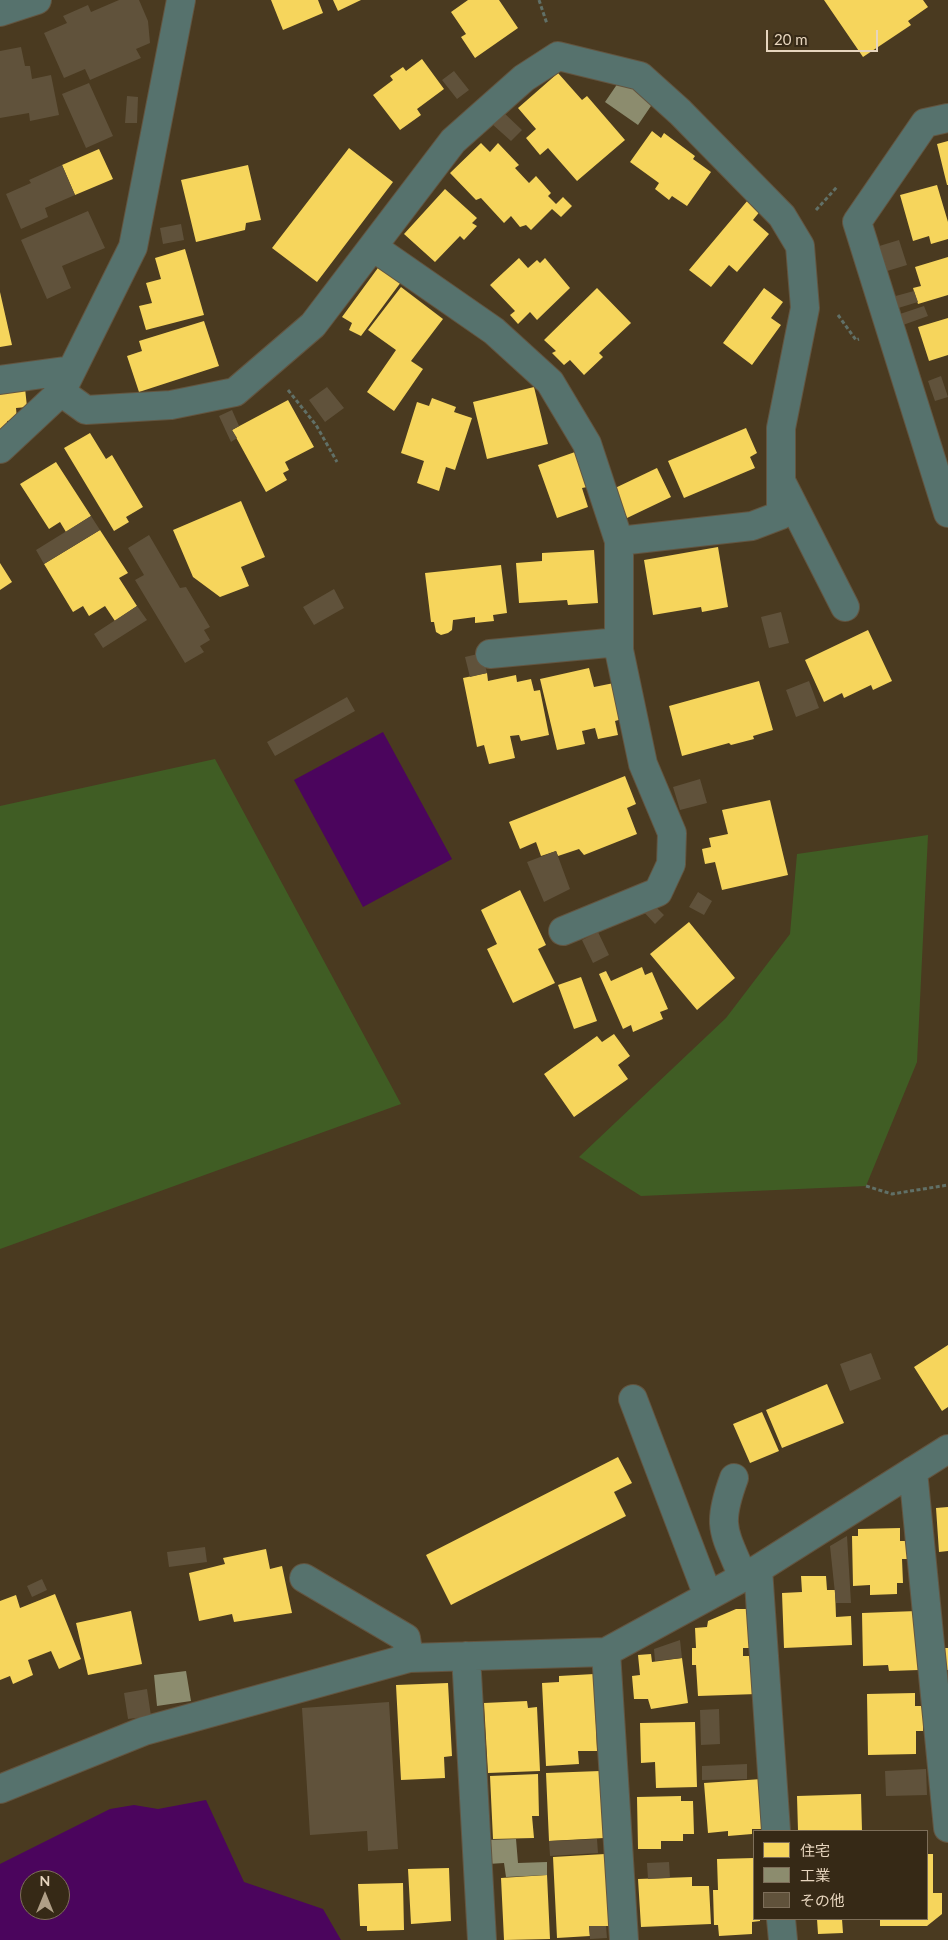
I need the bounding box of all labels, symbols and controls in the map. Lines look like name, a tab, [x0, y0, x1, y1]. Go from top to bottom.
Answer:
scale bar	[768, 20, 880, 52]
text: 20 m	[774, 30, 808, 48]
legend	[753, 1830, 928, 1920]
text: 住宅	[800, 1841, 830, 1859]
text: 工業	[800, 1866, 830, 1884]
north arrow	[20, 1870, 70, 1920]
text: N	[40, 1872, 50, 1889]
text: その他	[800, 1891, 845, 1909]

